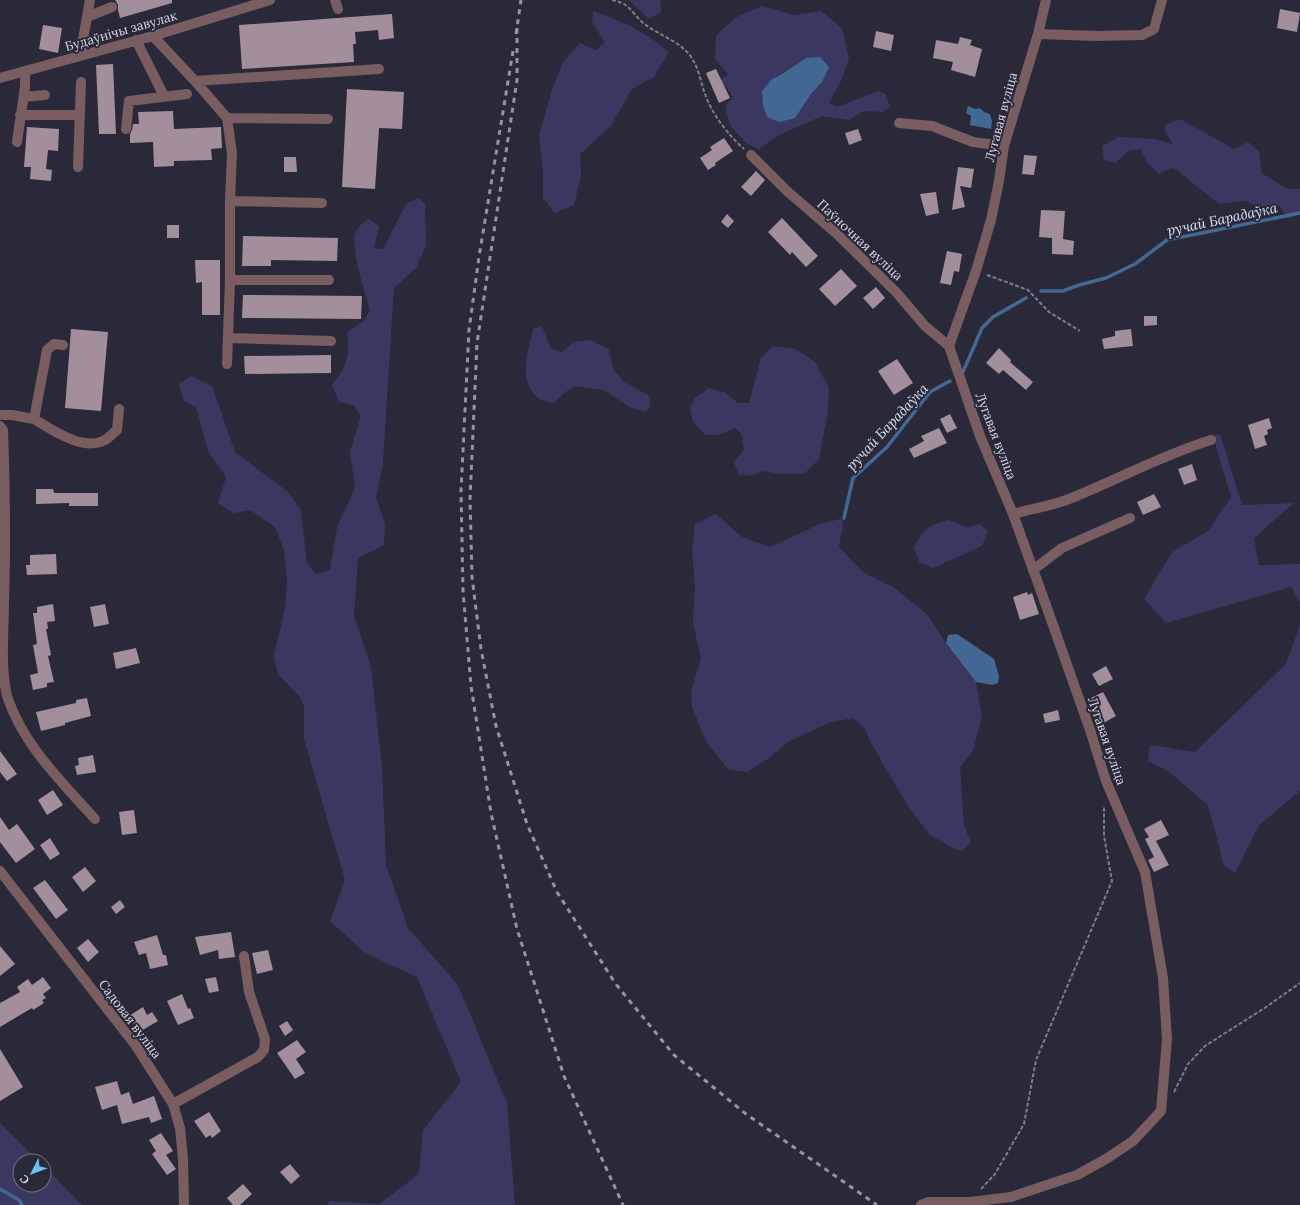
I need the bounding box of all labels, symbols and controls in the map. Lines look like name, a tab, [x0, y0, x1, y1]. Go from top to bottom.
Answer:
street label: Будаўнічы завулак	[63, 7, 179, 55]
street label: Лугавая вуліца	[981, 70, 1021, 164]
street label: Паўночная вуліца	[814, 196, 907, 284]
water label: ручай Барадаўка	[1165, 198, 1279, 239]
water label: ручай Барадаўка	[842, 379, 932, 474]
street label: Лугавая вуліца	[972, 390, 1020, 482]
street label: Лугавая вуліца	[1084, 695, 1130, 787]
street label: Садовая вуліца	[95, 976, 165, 1062]
north arrow	[12, 1153, 52, 1193]
text: С	[17, 1172, 32, 1187]

